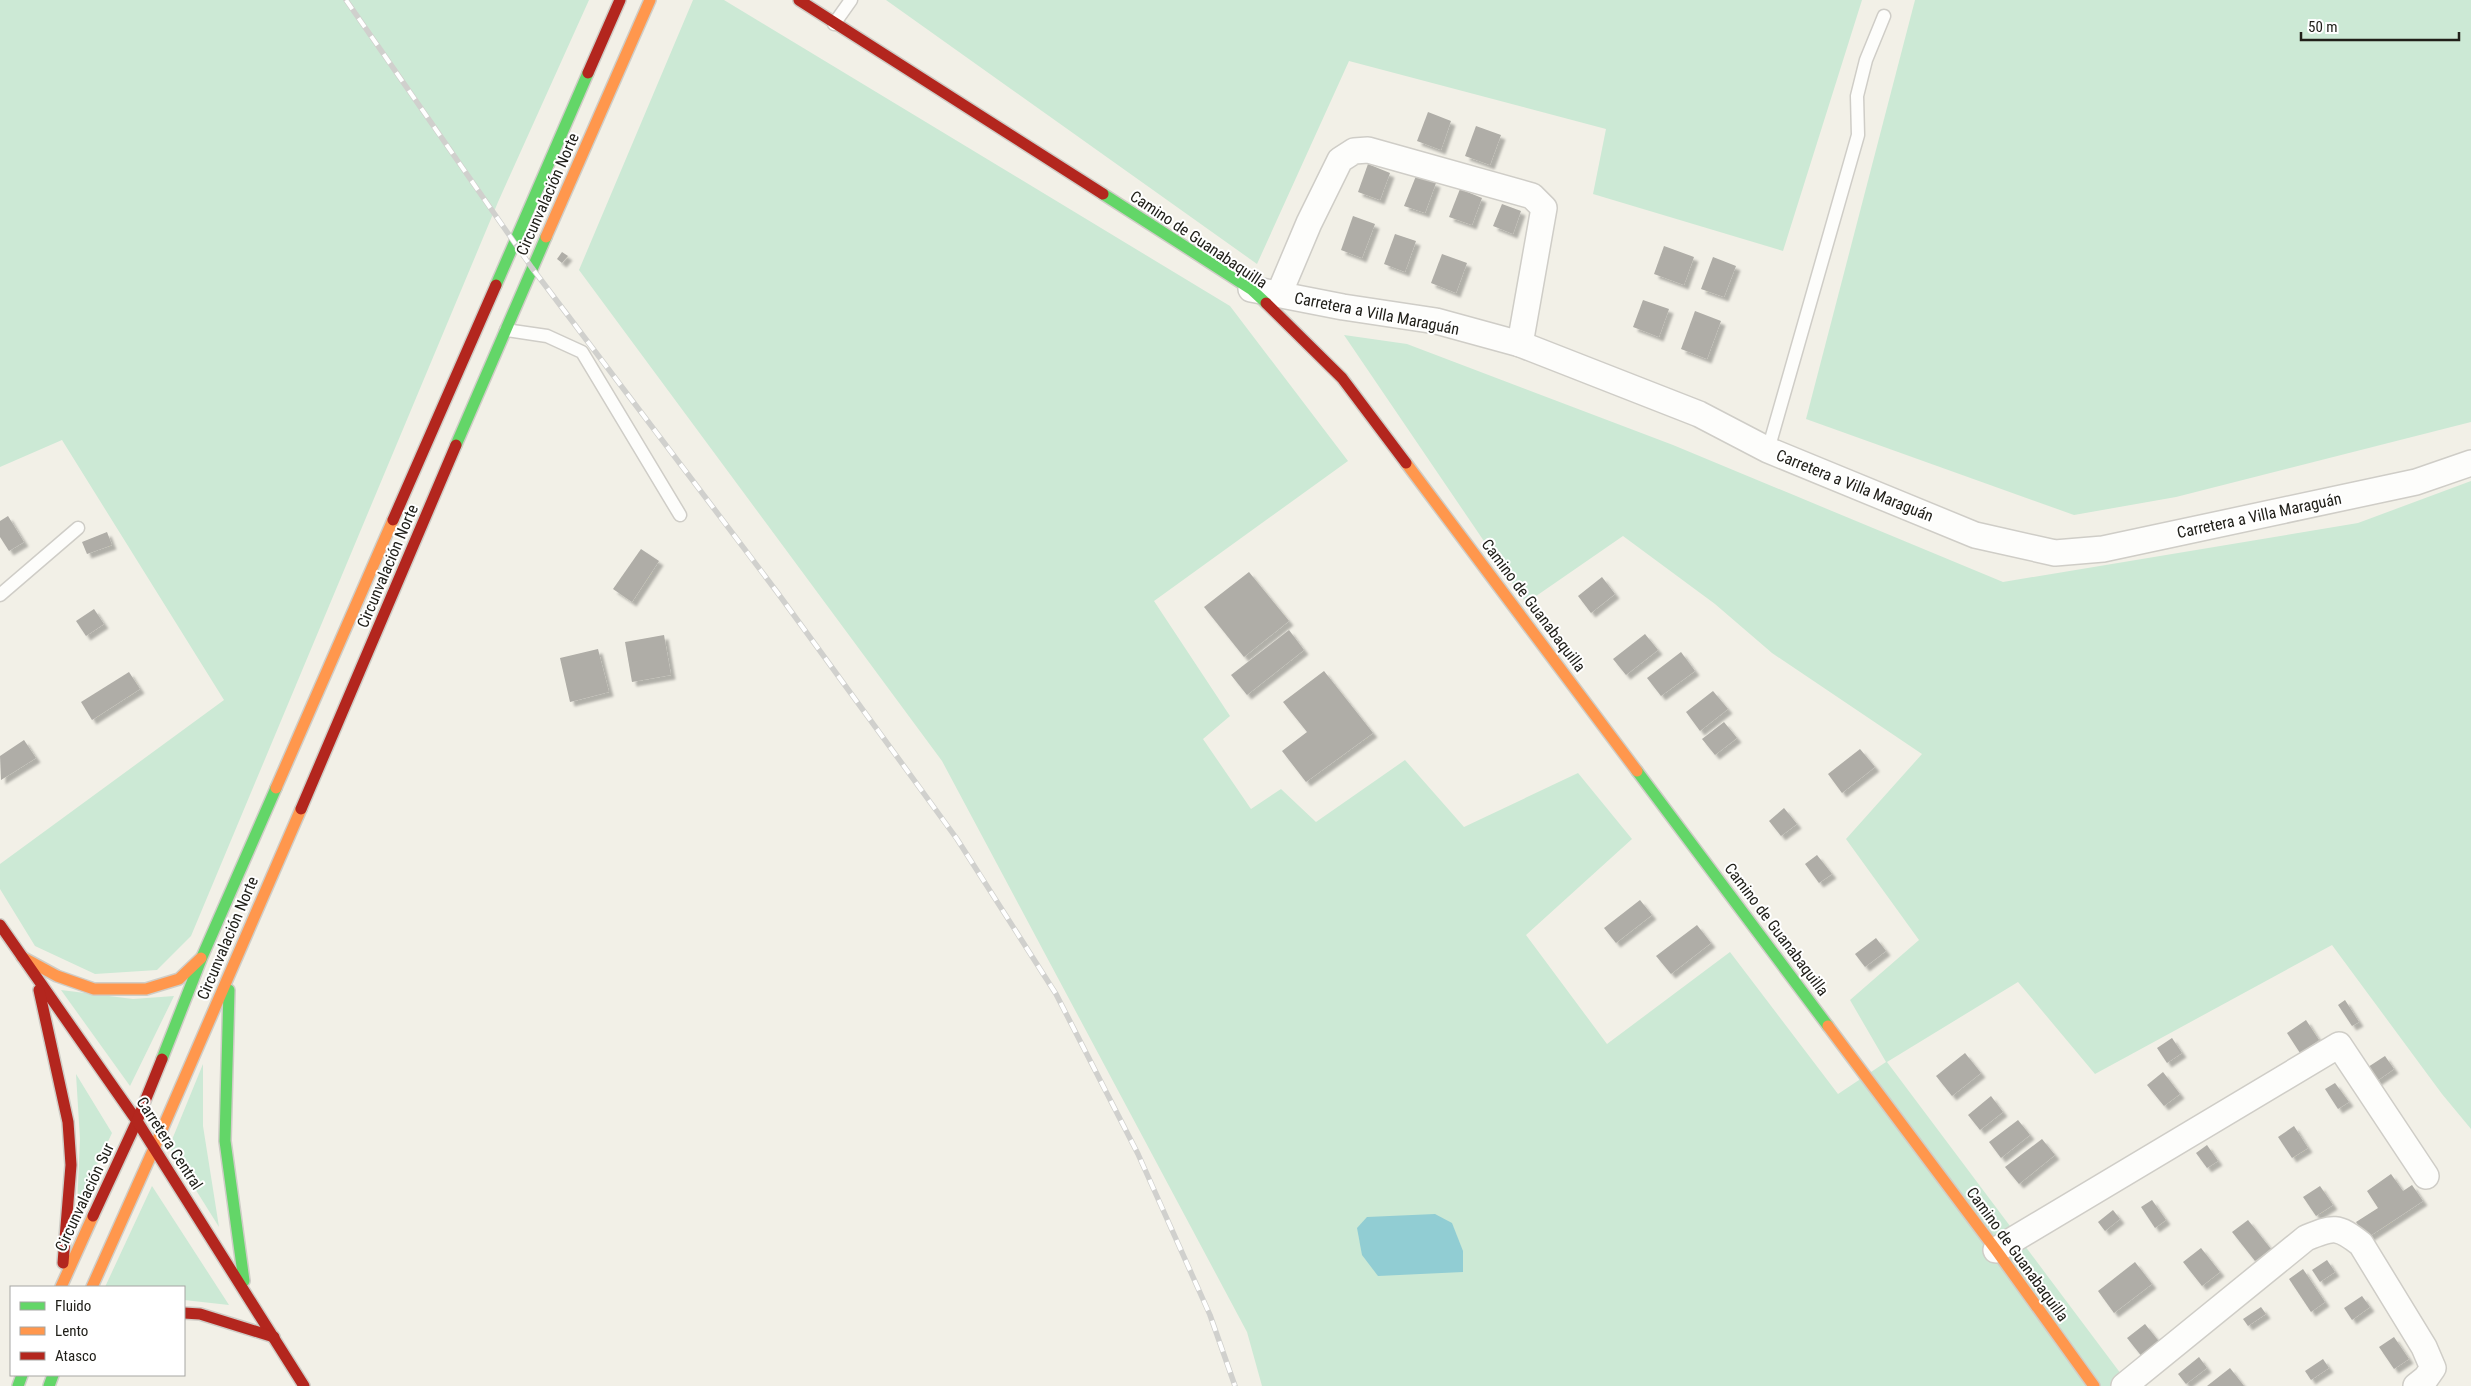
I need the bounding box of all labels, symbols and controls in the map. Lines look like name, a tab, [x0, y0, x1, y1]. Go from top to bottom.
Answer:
scale bar	[2301, 10, 2458, 42]
text: 50 m	[2308, 18, 2338, 36]
street label: Circunvalación Norte	[512, 130, 583, 258]
street label: Camino de Guanabaquilla	[1127, 186, 1271, 292]
street label: Carretera a Villa Maraguán	[1293, 288, 1461, 339]
street label: Carretera a Villa Maraguán	[1774, 445, 1936, 526]
street label: Carretera a Villa Maraguán	[2175, 489, 2343, 542]
street label: Circunvalación Norte	[353, 502, 422, 631]
street label: Camino de Guanabaquilla	[1477, 535, 1590, 675]
street label: Camino de Guanabaquilla	[1720, 859, 1833, 999]
street label: Circunvalación Norte	[193, 874, 262, 1003]
street label: Carretera Central	[132, 1093, 207, 1193]
street label: Circunvalación Sur	[51, 1140, 118, 1254]
street label: Camino de Guanabaquilla	[1963, 1183, 2073, 1325]
legend	[10, 1286, 185, 1376]
text: Fluido	[55, 1297, 91, 1315]
text: Lento	[55, 1322, 88, 1340]
text: Atasco	[55, 1347, 96, 1365]

